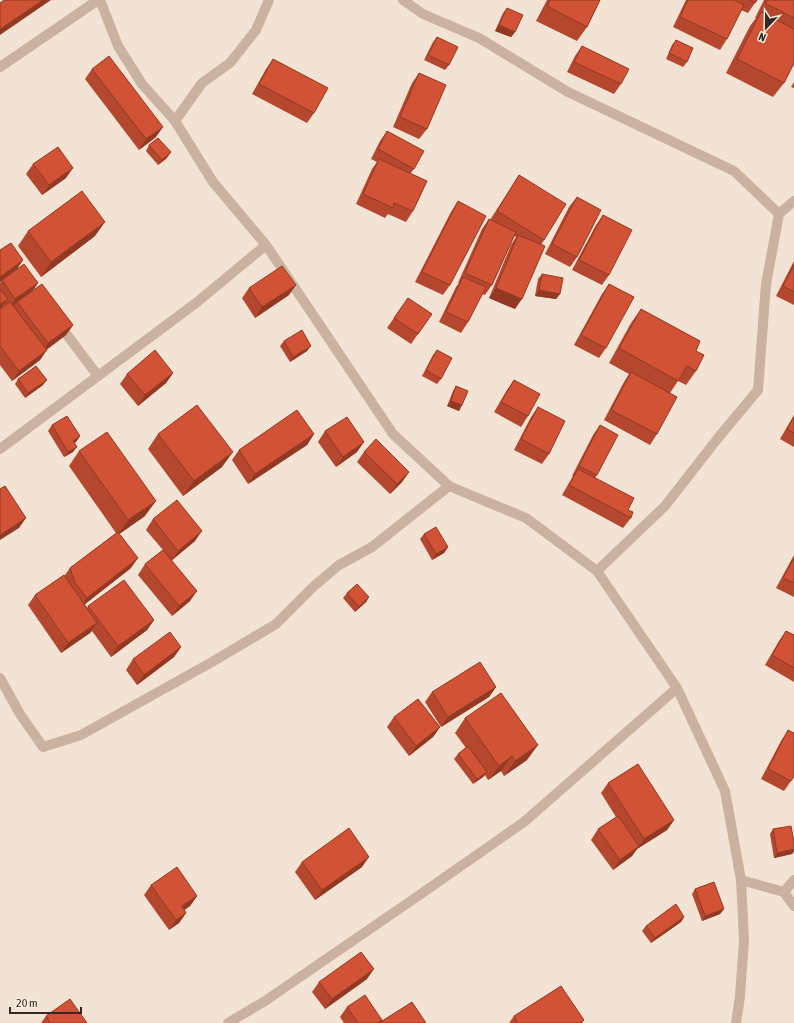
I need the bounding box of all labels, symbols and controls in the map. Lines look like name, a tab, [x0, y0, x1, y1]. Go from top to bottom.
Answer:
north arrow	[746, 8, 786, 48]
text: N	[757, 30, 768, 44]
scale bar	[10, 989, 81, 1015]
text: 20 m	[16, 996, 38, 1010]

